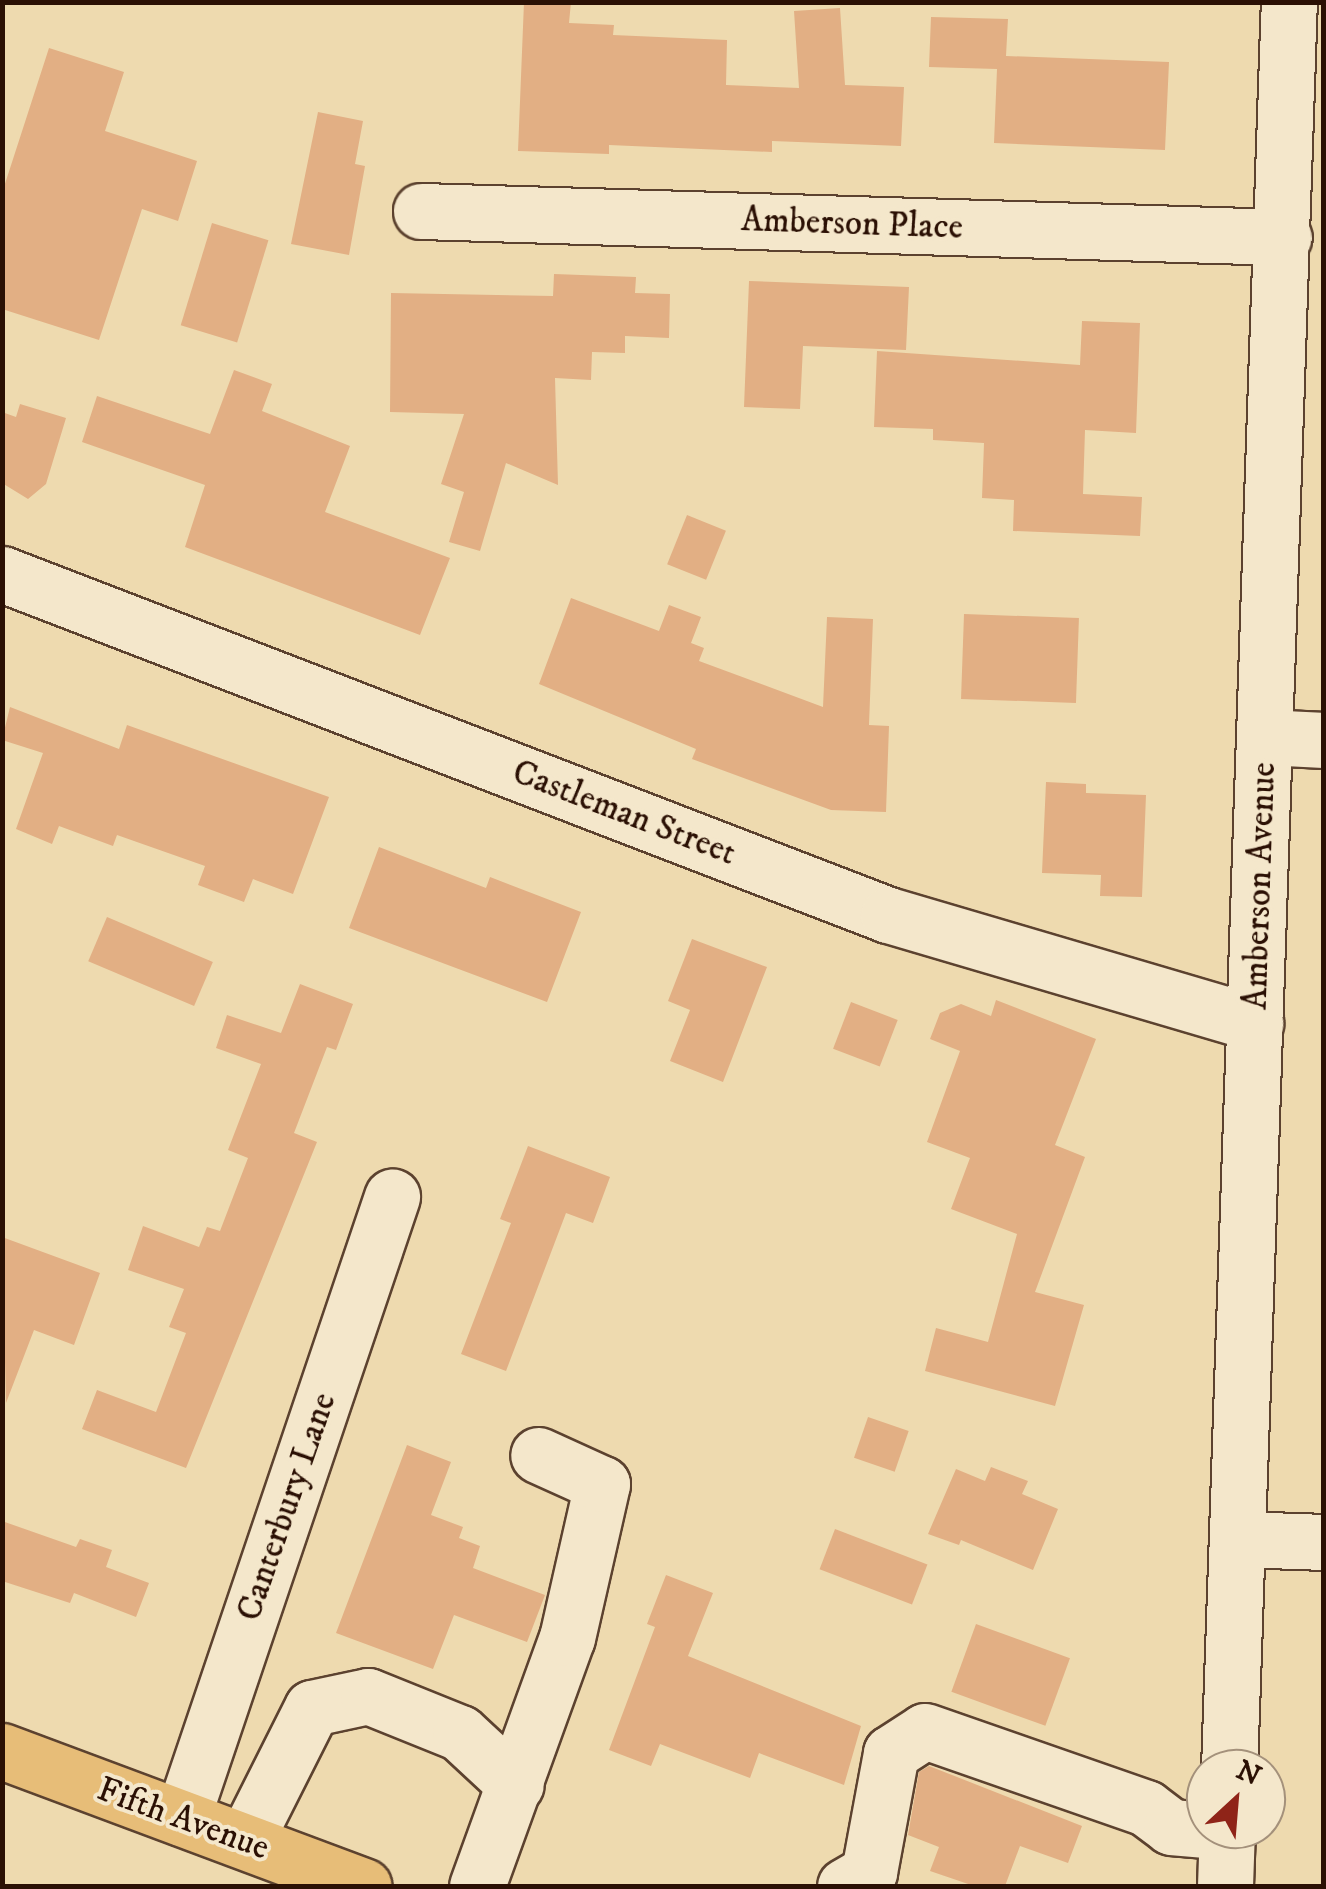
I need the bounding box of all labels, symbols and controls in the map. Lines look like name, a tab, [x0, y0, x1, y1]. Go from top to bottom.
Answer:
street label: Amberson Place	[740, 199, 964, 249]
street label: Castleman Street	[506, 751, 742, 875]
street label: Amberson Avenue	[1235, 761, 1285, 1011]
street label: Canterbury Lane	[228, 1388, 346, 1626]
north arrow	[1186, 1749, 1286, 1849]
text: N	[1230, 1753, 1266, 1794]
street label: Fifth Avenue	[91, 1769, 275, 1869]

